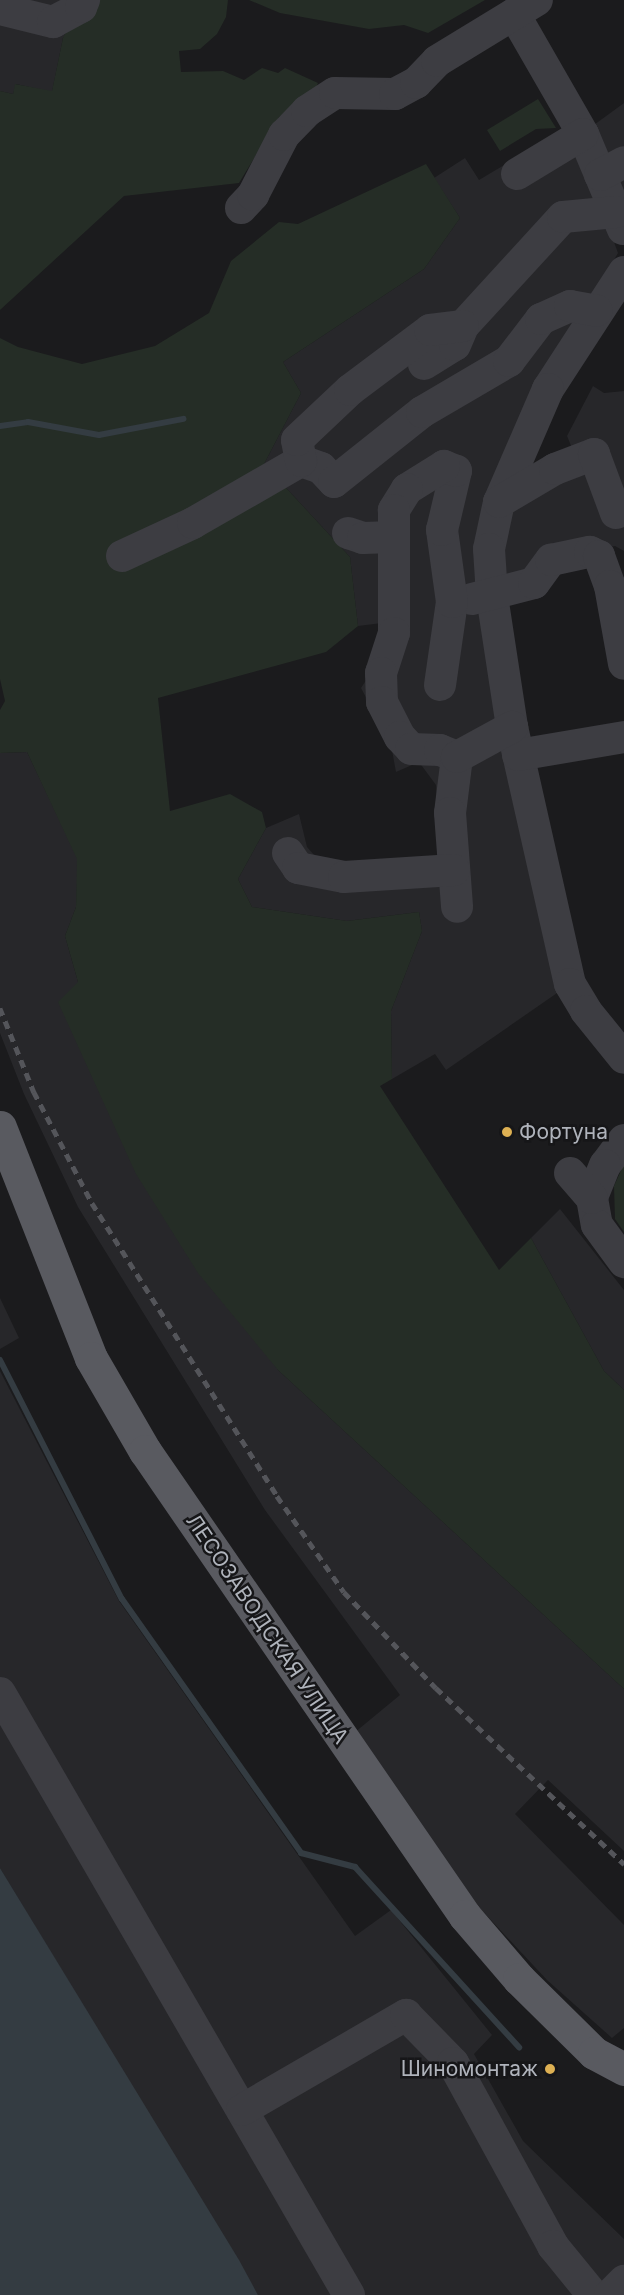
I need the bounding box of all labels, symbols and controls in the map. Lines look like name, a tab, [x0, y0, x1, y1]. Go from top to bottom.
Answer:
place label: Фортуна	[519, 1119, 608, 1145]
marker: Фортуна	[500, 1125, 514, 1139]
street label: ЛЕСОЗАВОДСКАЯ УЛИЦА	[181, 1509, 353, 1749]
place label: Шиномонтаж	[401, 2056, 538, 2082]
marker: Шиномонтаж	[543, 2062, 557, 2076]

